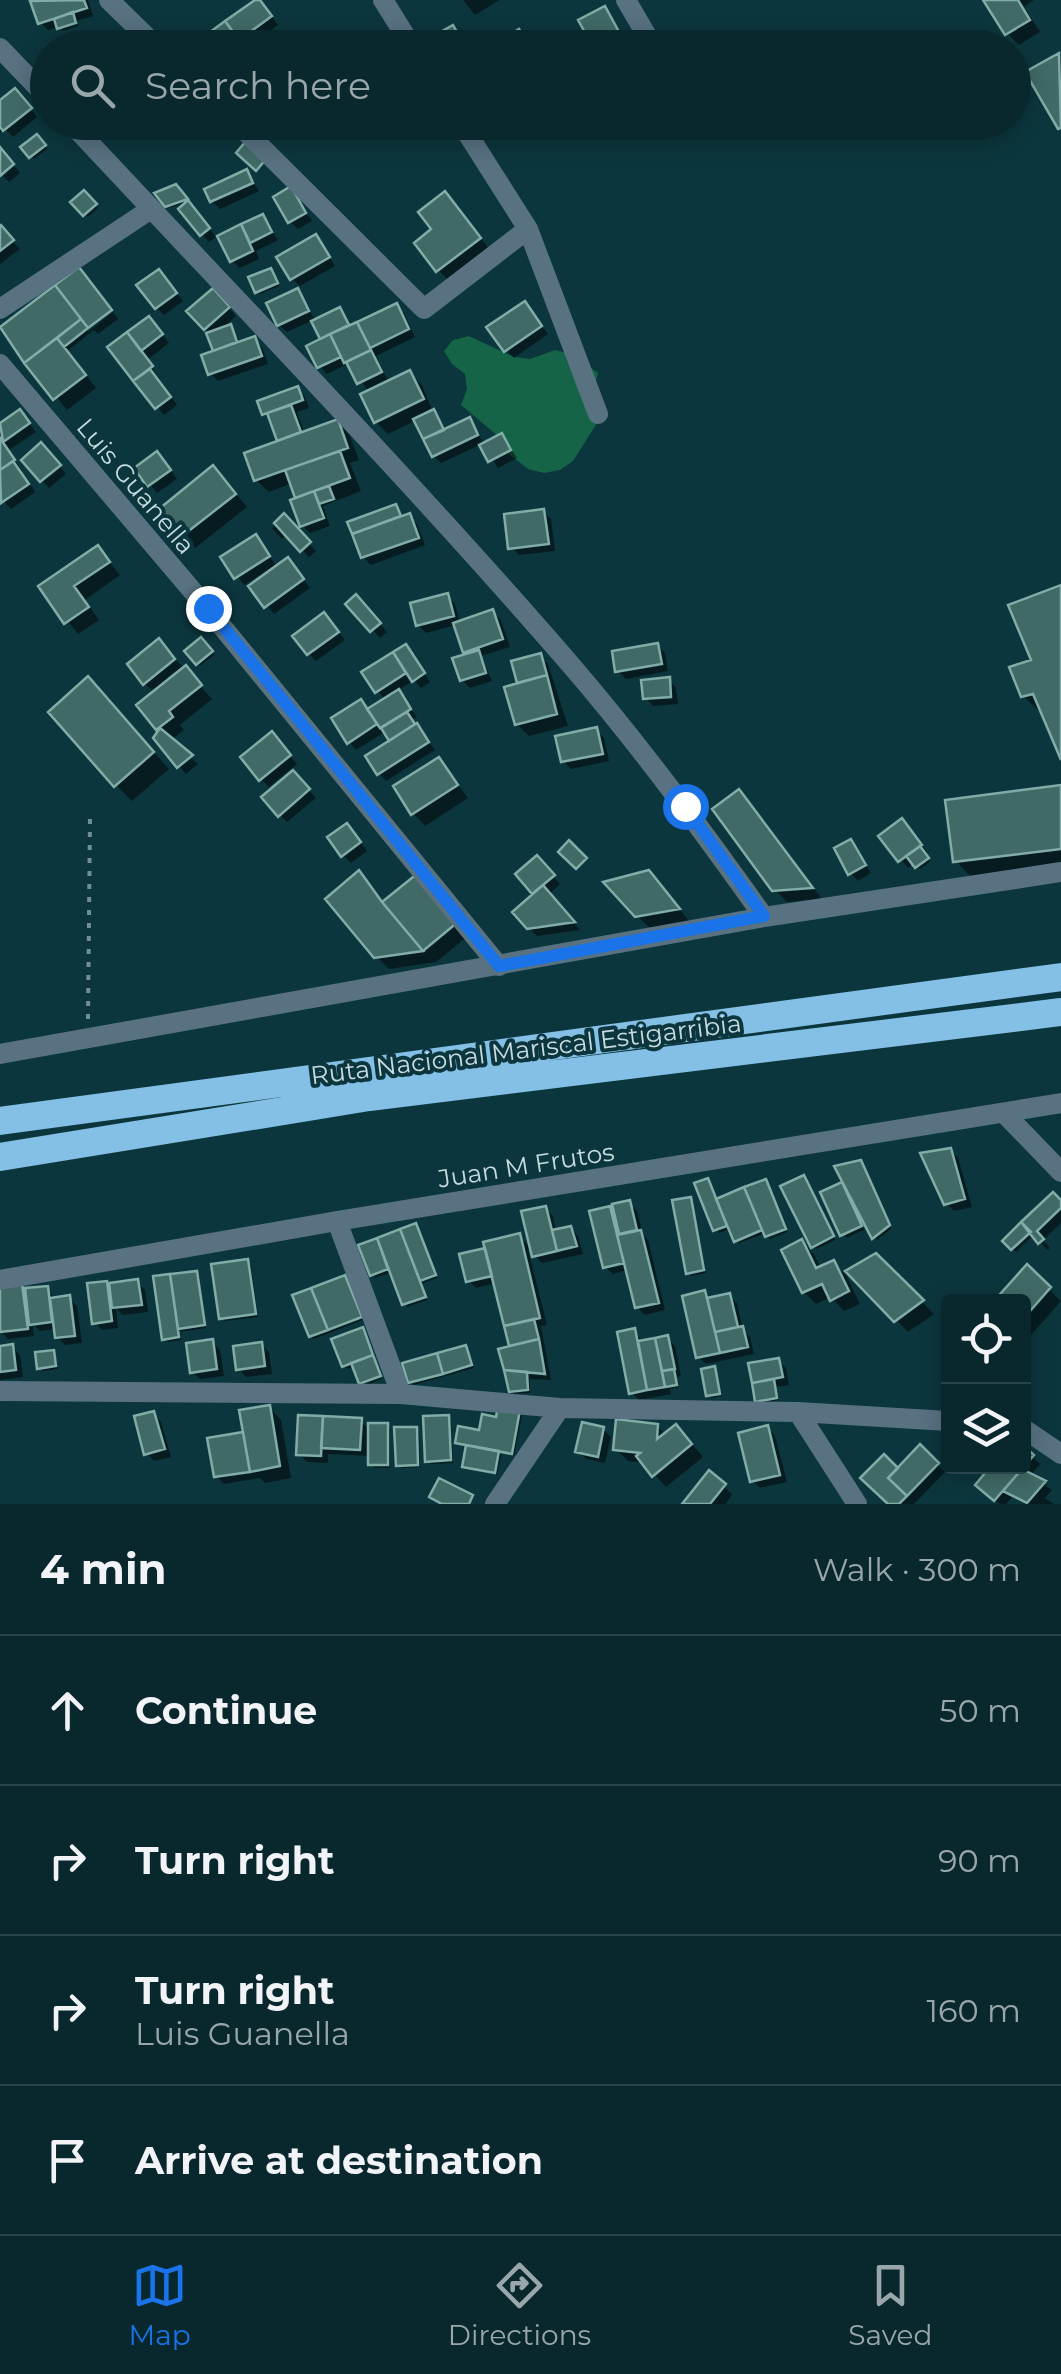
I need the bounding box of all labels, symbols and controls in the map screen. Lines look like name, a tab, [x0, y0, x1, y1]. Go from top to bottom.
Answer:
search box	[30, 30, 1031, 140]
icon: search	[65, 58, 120, 113]
text: Search here	[145, 62, 371, 109]
street label: Luis Guanella	[71, 412, 201, 560]
route end	[186, 586, 232, 632]
route start	[663, 784, 709, 830]
street label: Ruta Nacional Mariscal Estigarribia	[309, 1008, 743, 1090]
street label: Juan M Frutos	[435, 1136, 616, 1194]
map controls	[941, 1294, 1031, 1474]
button: locate	[941, 1294, 1031, 1384]
button: layers	[941, 1384, 1031, 1474]
text: 4 min	[40, 1543, 167, 1595]
text: Walk · 300 m	[813, 1550, 1021, 1589]
icon: ahead	[40, 1683, 95, 1738]
text: Continue	[135, 1687, 317, 1734]
text: 50 m	[939, 1691, 1021, 1730]
icon: right	[40, 1833, 95, 1888]
text: Turn right	[135, 1837, 334, 1884]
text: 90 m	[938, 1841, 1021, 1880]
text: Turn right	[135, 1967, 334, 2014]
icon: right	[40, 1983, 95, 2038]
text: 160 m	[926, 1991, 1021, 2030]
text: Luis Guanella	[135, 2014, 350, 2053]
icon: arrive	[40, 2133, 95, 2188]
text: Arrive at destination	[135, 2137, 543, 2184]
tab: Map	[129, 2258, 191, 2352]
tab: Directions	[448, 2258, 591, 2352]
tab: Saved	[848, 2258, 932, 2352]

